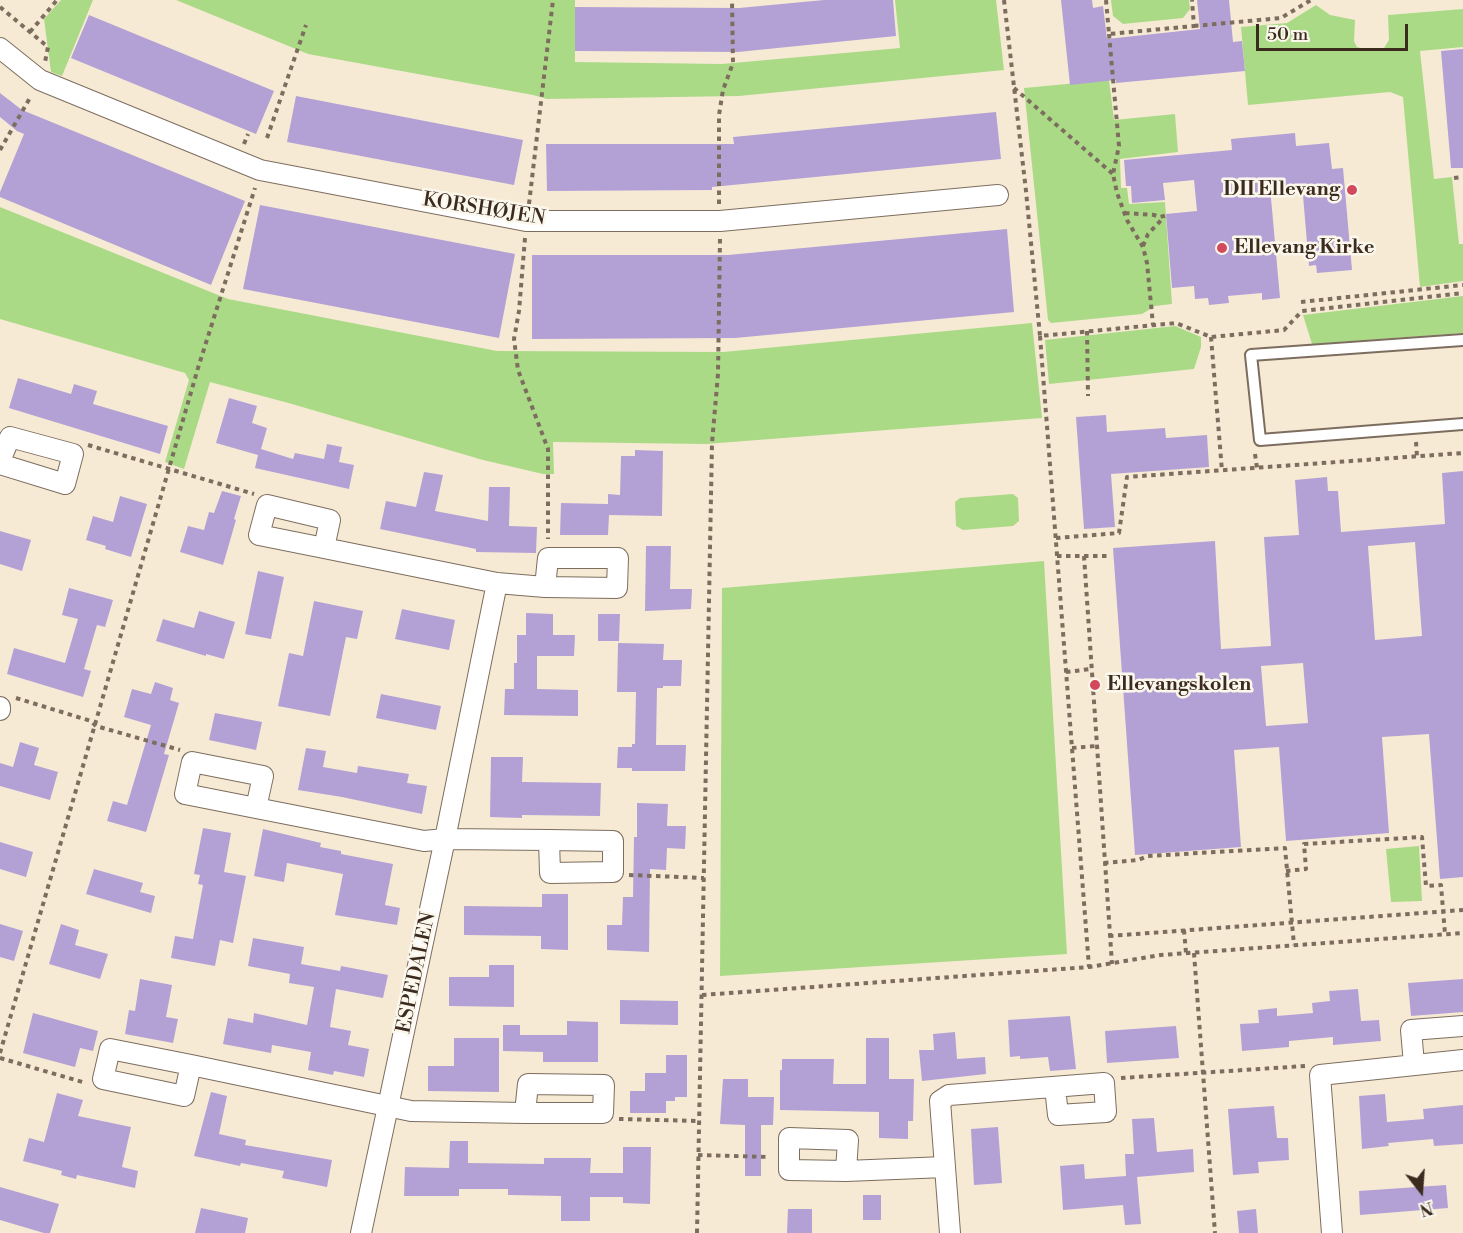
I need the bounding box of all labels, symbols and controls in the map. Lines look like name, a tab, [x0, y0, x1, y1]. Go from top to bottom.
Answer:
scale bar	[1259, 12, 1410, 50]
text: 50 m	[1267, 23, 1308, 46]
place label: DII Ellevang	[1223, 178, 1340, 202]
marker: DII Ellevang	[1345, 183, 1359, 197]
street label: KORSHØJEN	[421, 188, 547, 232]
place label: Ellevang Kirke	[1234, 236, 1374, 260]
marker: Ellevang Kirke	[1215, 241, 1229, 255]
place label: Ellevangskolen	[1107, 673, 1251, 697]
marker: Ellevangskolen	[1088, 678, 1102, 692]
street label: ESPEDALEN	[392, 910, 442, 1036]
north arrow	[1391, 1161, 1451, 1221]
text: N	[1417, 1197, 1435, 1220]

